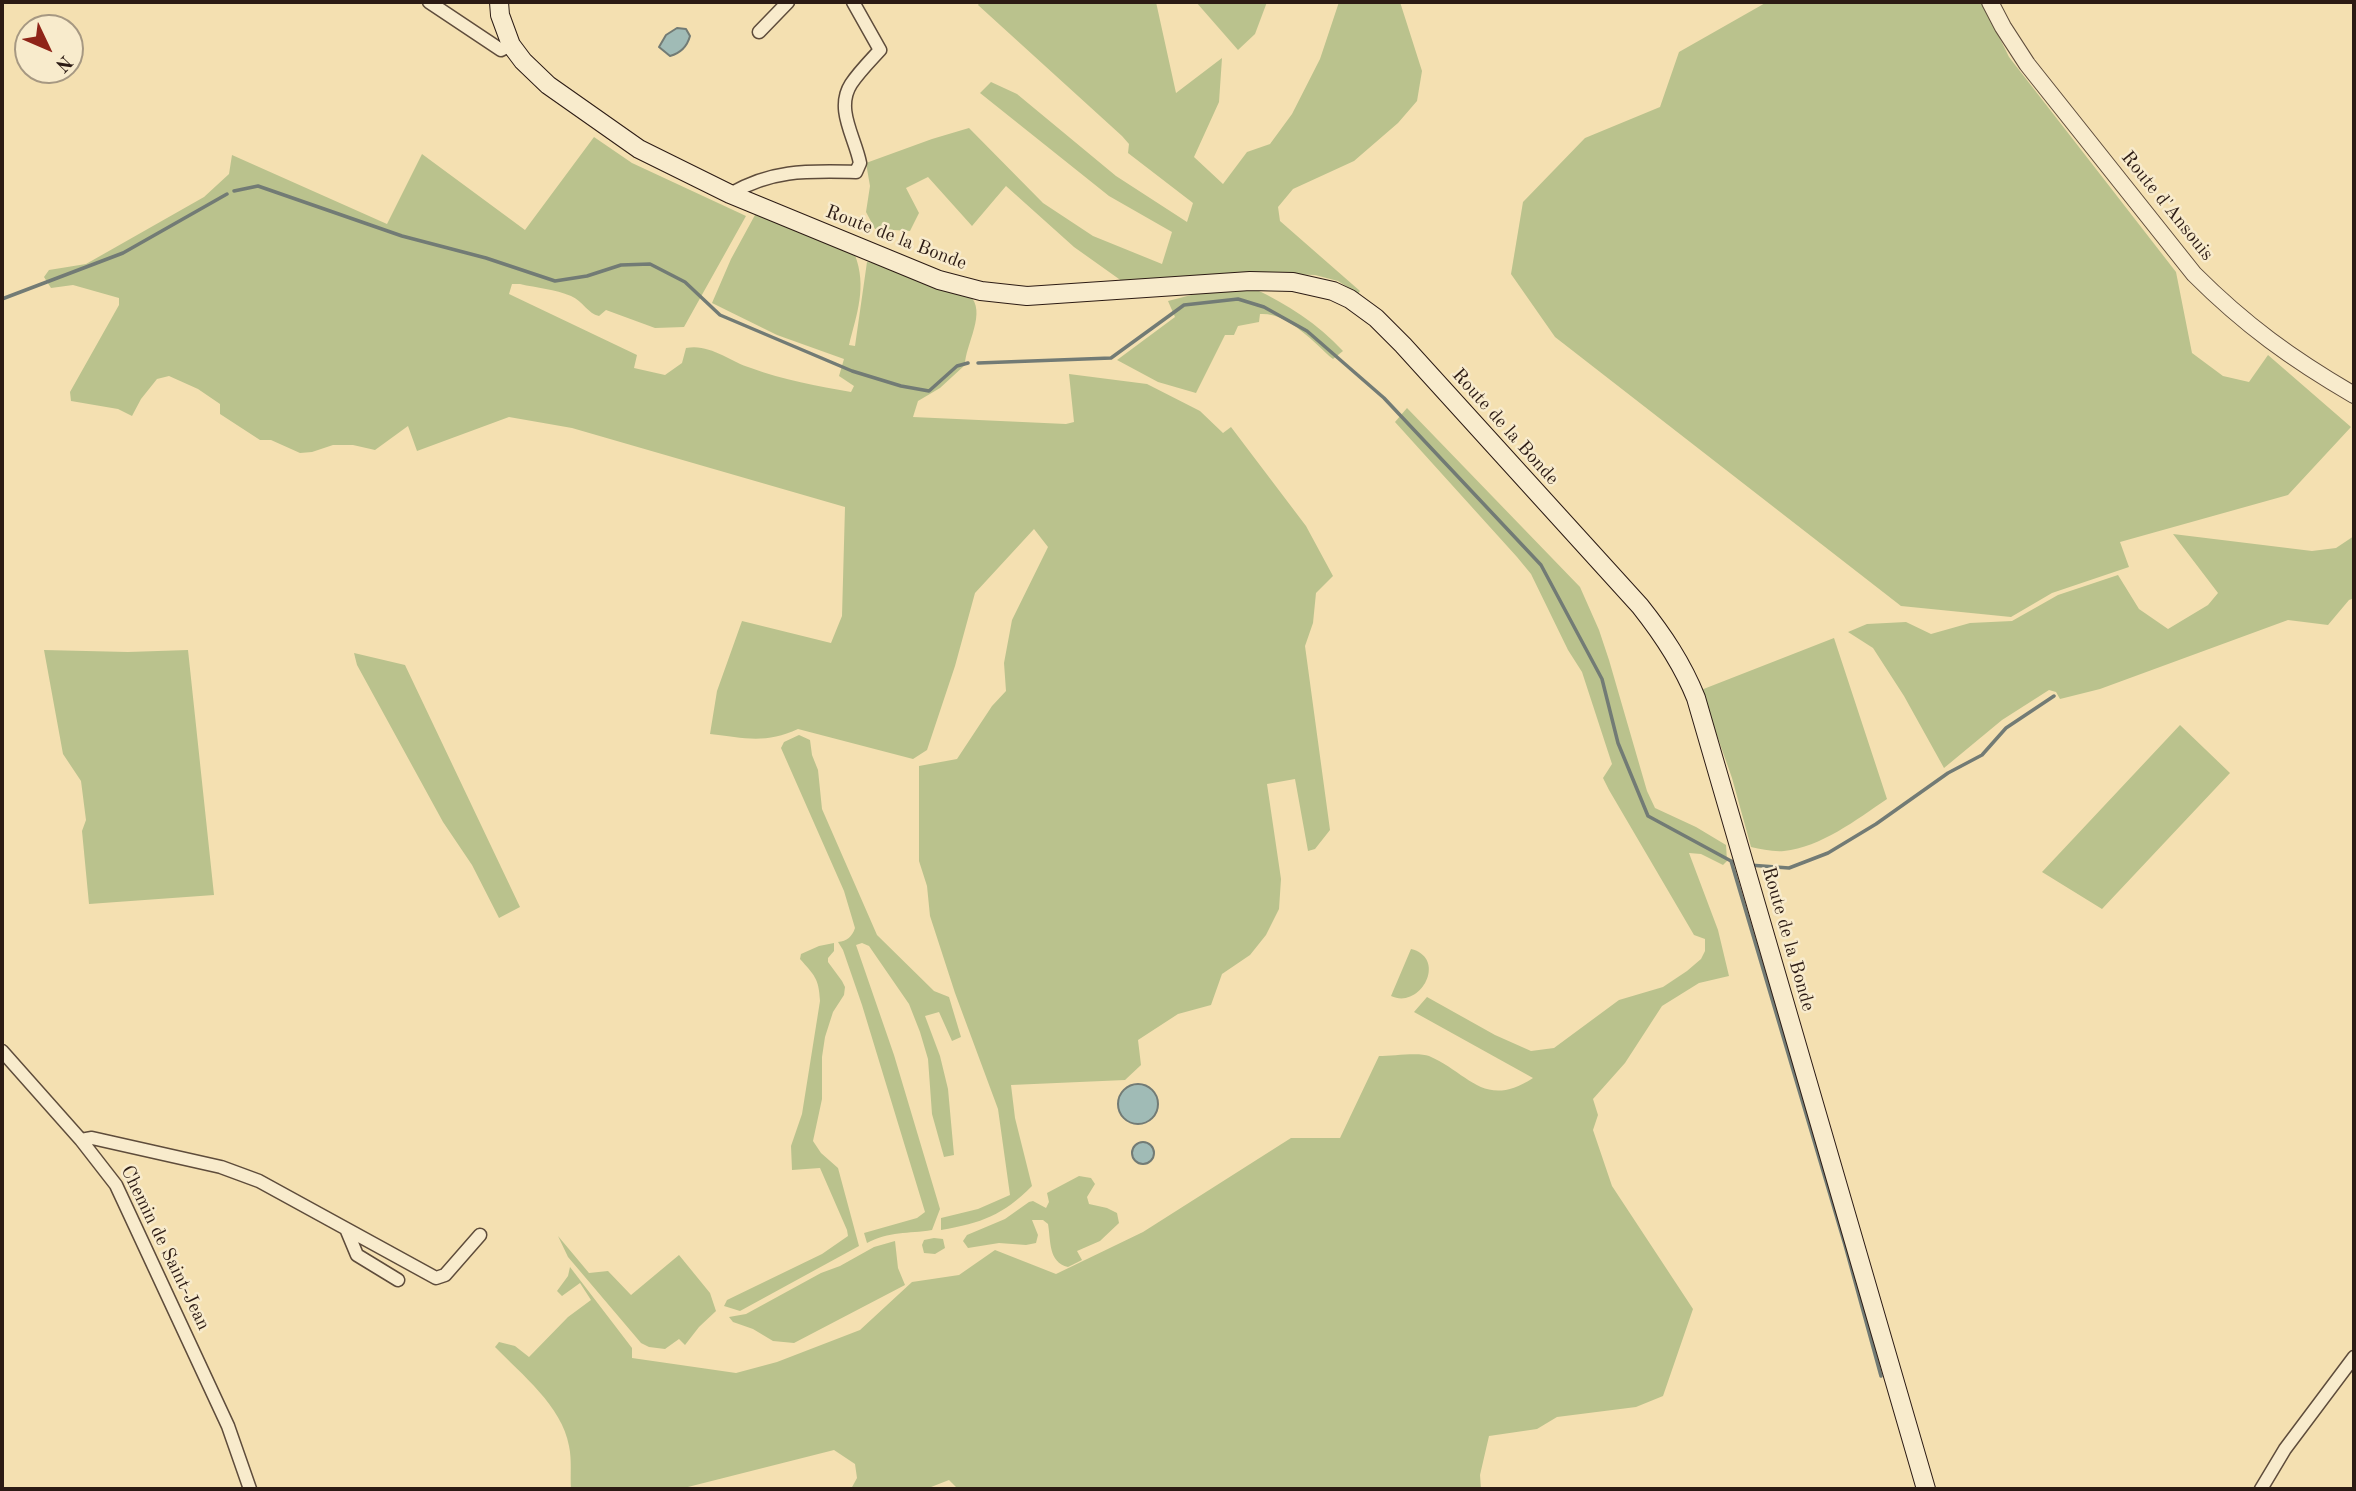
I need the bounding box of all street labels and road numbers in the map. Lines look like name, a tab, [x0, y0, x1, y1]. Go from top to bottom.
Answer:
street label: Route d'Ansouis	[2116, 147, 2218, 265]
street label: Route de la Bonde	[822, 201, 970, 275]
street label: Route de la Bonde	[1447, 364, 1563, 490]
street label: Route de la Bonde	[1756, 864, 1820, 1014]
street label: Chemin de Saint-Jean	[115, 1162, 215, 1334]

